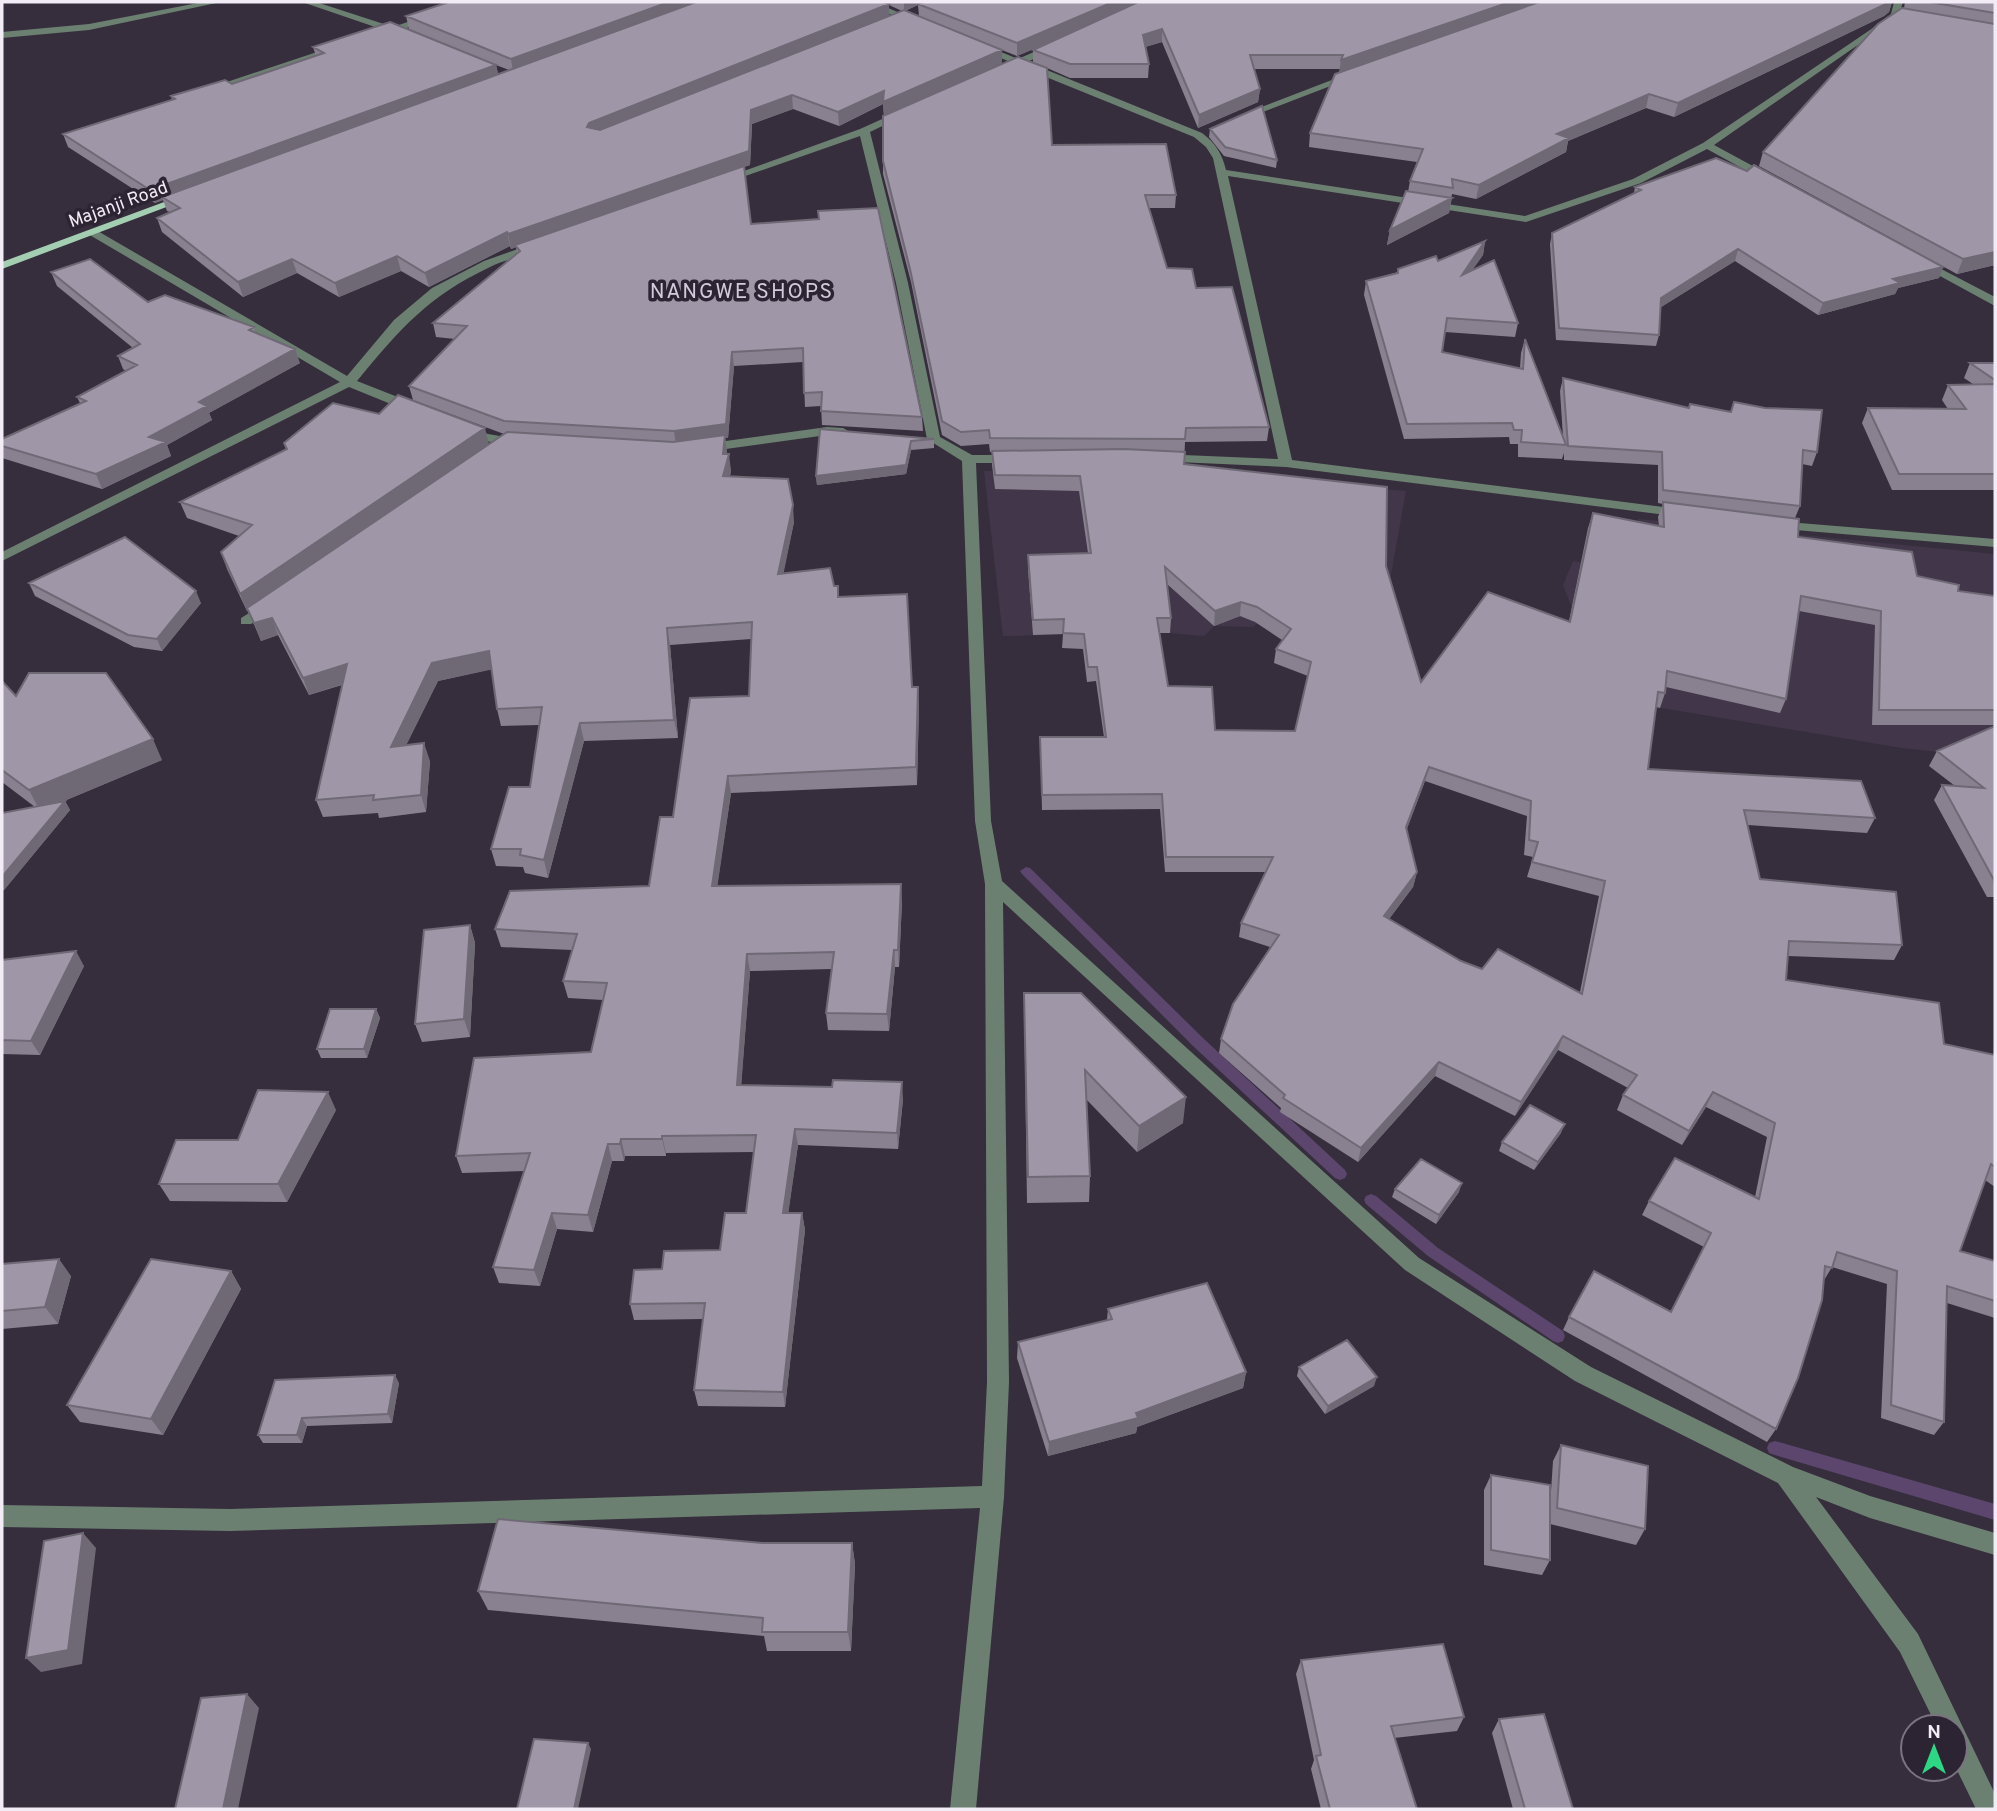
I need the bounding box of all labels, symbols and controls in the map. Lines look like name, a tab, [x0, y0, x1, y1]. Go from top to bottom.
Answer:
street label: Majanji Road	[66, 177, 171, 234]
district label: NANGWE SHOPS	[650, 279, 834, 306]
north arrow	[1899, 1713, 1969, 1783]
text: N	[1927, 1721, 1941, 1745]

